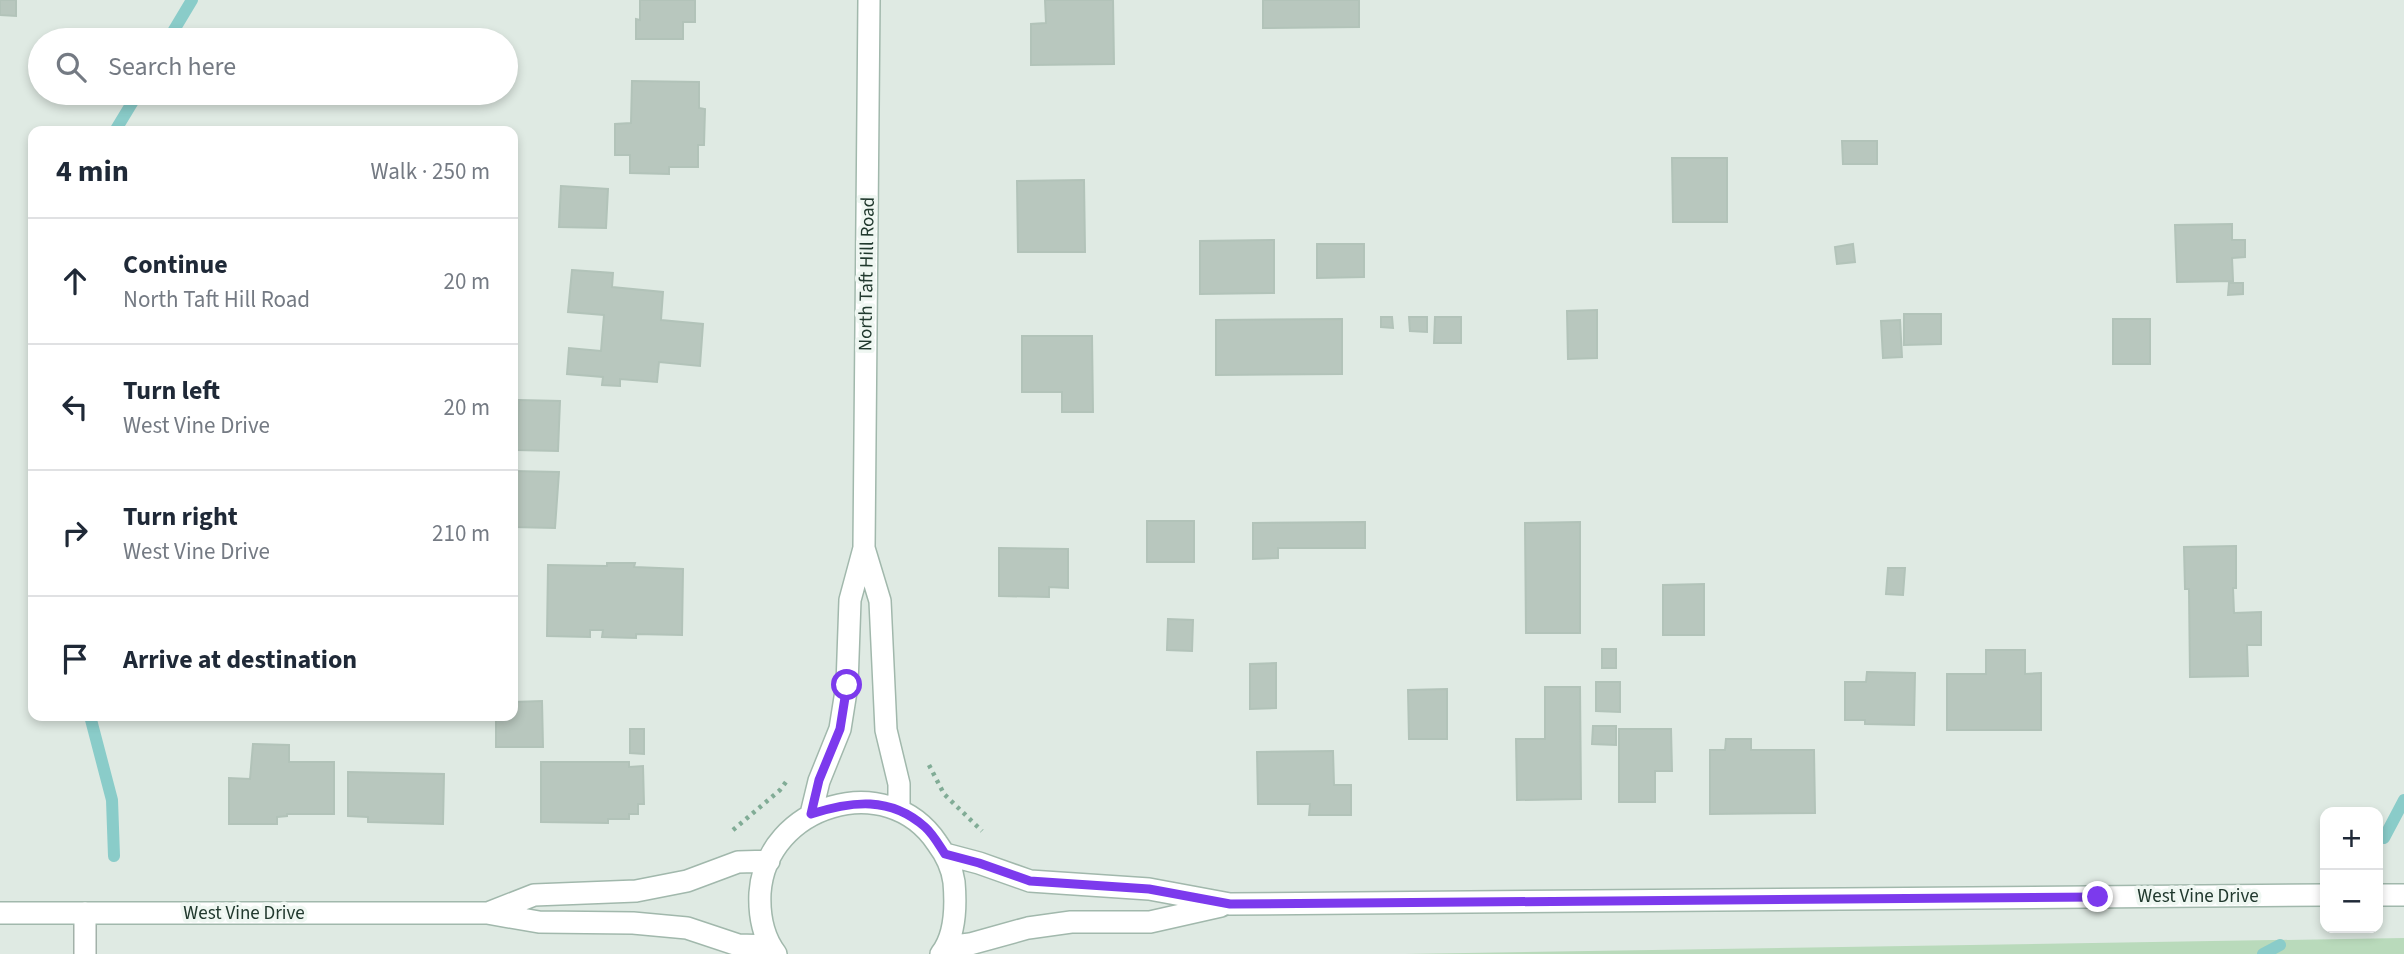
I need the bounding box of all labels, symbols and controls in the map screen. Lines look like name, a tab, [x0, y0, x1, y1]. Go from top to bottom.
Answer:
search box	[28, 28, 518, 105]
icon: search	[52, 48, 90, 86]
text: Search here	[108, 48, 236, 85]
text: 4 min	[56, 150, 129, 193]
text: Walk · 250 m	[371, 155, 490, 188]
street label: North Taft Hill Road	[852, 197, 882, 351]
text: Continue	[123, 246, 228, 283]
icon: ahead	[56, 262, 94, 300]
text: 20 m	[443, 265, 490, 298]
text: North Taft Hill Road	[123, 283, 310, 316]
text: Turn left	[123, 372, 220, 409]
icon: left	[56, 388, 94, 426]
text: 20 m	[443, 391, 490, 424]
text: West Vine Drive	[123, 409, 270, 442]
text: Turn right	[123, 498, 238, 535]
icon: right	[56, 514, 94, 552]
text: 210 m	[432, 517, 490, 550]
text: West Vine Drive	[123, 535, 270, 568]
icon: arrive	[56, 640, 94, 678]
text: Arrive at destination	[123, 641, 357, 678]
route start	[831, 669, 862, 700]
map controls	[2320, 807, 2383, 933]
button: +	[2320, 807, 2383, 870]
button: −	[2320, 870, 2383, 933]
route end	[2082, 881, 2113, 912]
street label: West Vine Drive	[2137, 883, 2259, 910]
street label: West Vine Drive	[183, 900, 305, 927]

